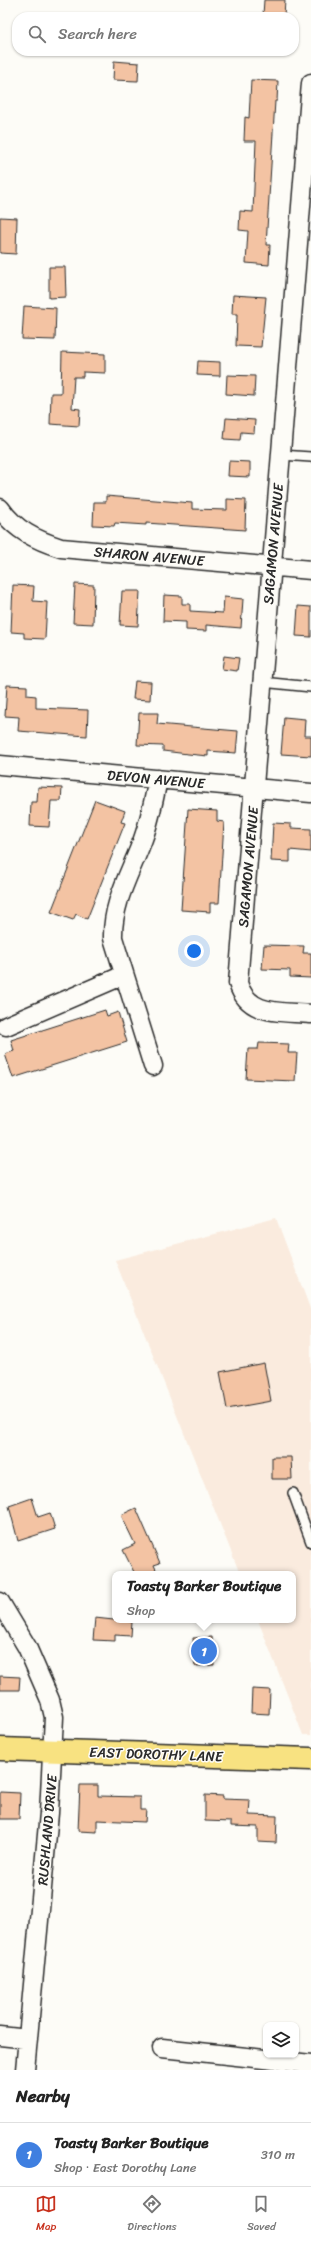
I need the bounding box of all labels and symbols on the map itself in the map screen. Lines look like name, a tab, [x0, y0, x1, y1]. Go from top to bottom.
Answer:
street label: SAGAMON AVENUE	[256, 481, 291, 606]
street label: SHARON AVENUE	[93, 539, 206, 574]
street label: DEVON AVENUE	[106, 763, 207, 796]
street label: SAGAMON AVENUE	[231, 804, 266, 929]
your location	[184, 941, 204, 961]
pin: 1	[191, 1636, 217, 1666]
street label: EAST DOROTHY LANE	[89, 1740, 224, 1769]
street label: RUSHLAND DRIVE	[30, 1772, 65, 1887]

